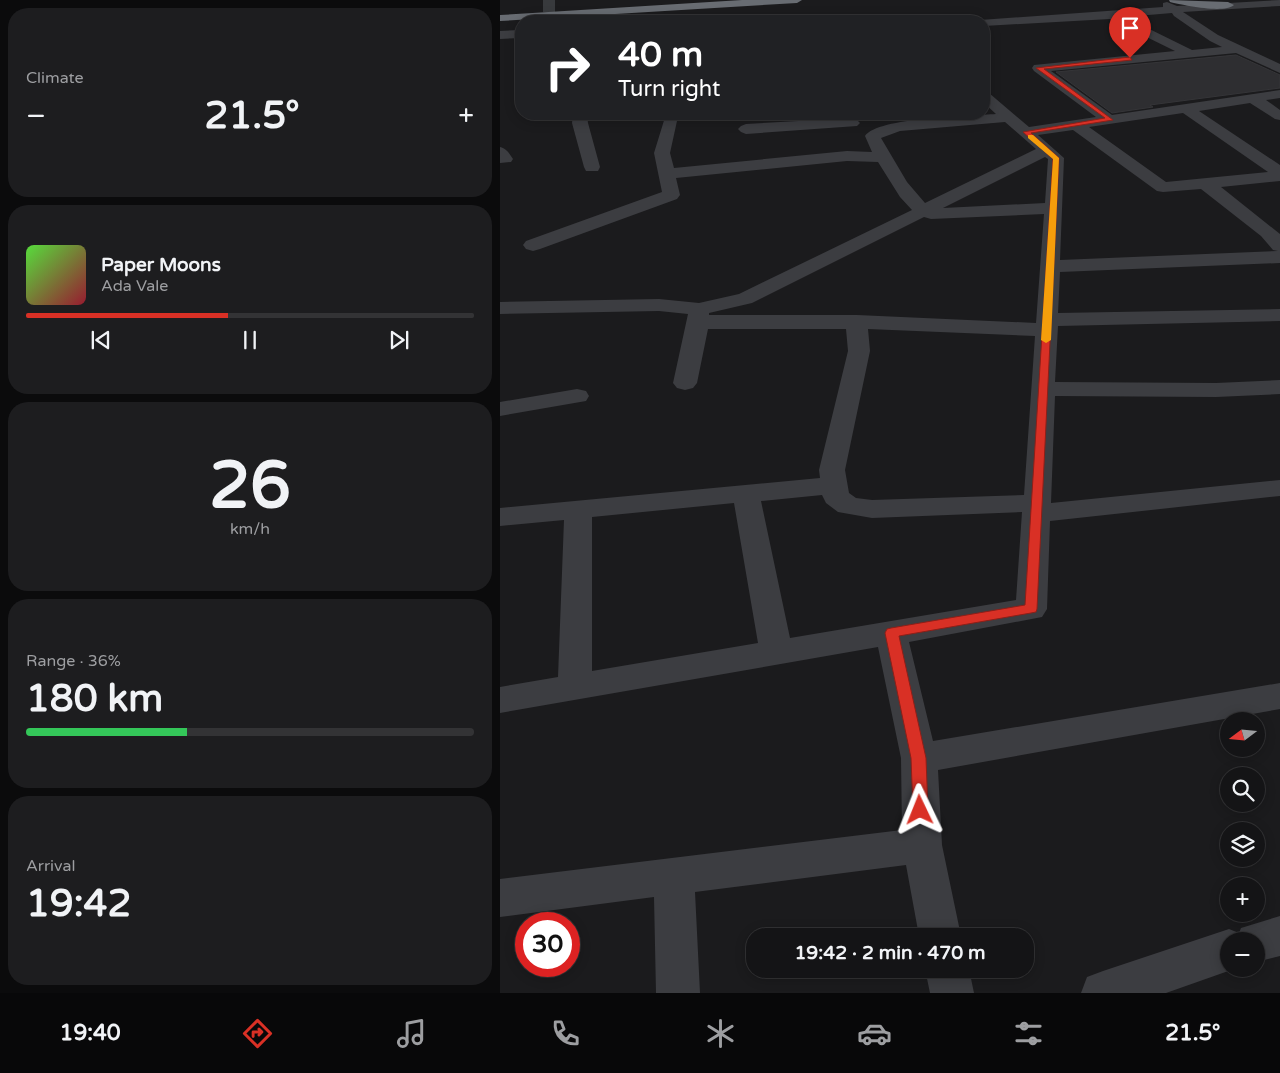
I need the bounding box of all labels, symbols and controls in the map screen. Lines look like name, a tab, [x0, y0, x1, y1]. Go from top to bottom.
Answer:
pin	[1109, 7, 1151, 58]
icon: arrive	[1116, 14, 1144, 42]
text: 40 m	[618, 34, 703, 76]
icon: right	[535, 35, 600, 100]
text: Climate	[26, 68, 84, 88]
text: Turn right	[618, 76, 720, 102]
text: 21.5°	[205, 93, 300, 139]
text: −	[26, 99, 46, 133]
text: +	[458, 99, 474, 133]
text: Paper Moons	[101, 254, 221, 276]
text: Ada Vale	[101, 276, 168, 296]
icon: previous	[87, 326, 115, 354]
icon: pause	[236, 326, 264, 354]
icon: next	[385, 326, 413, 354]
text: 26	[209, 447, 291, 526]
text: km/h	[230, 519, 270, 539]
text: Range · 36%	[26, 651, 121, 671]
text: 180 km	[26, 676, 163, 722]
north arrow	[1220, 712, 1265, 758]
map controls	[1220, 712, 1265, 977]
button: search	[1220, 767, 1265, 812]
position arrow	[893, 783, 945, 835]
button: layers	[1220, 822, 1265, 867]
text: Arrival	[26, 856, 75, 876]
button: +	[1220, 877, 1265, 922]
text: 19:42	[26, 881, 131, 927]
speed limit sign: 30	[515, 912, 580, 977]
button: −	[1220, 932, 1265, 977]
text: 19:42 · 2 min · 470 m	[794, 942, 986, 964]
icon: directions	[240, 1016, 275, 1051]
icon: music	[394, 1016, 429, 1051]
icon: phone	[548, 1016, 583, 1051]
icon: climate	[703, 1016, 738, 1051]
icon: car	[857, 1016, 892, 1051]
icon: filters	[1011, 1016, 1046, 1051]
text: 19:40	[60, 1020, 121, 1046]
text: 21.5°	[1165, 1020, 1220, 1046]

